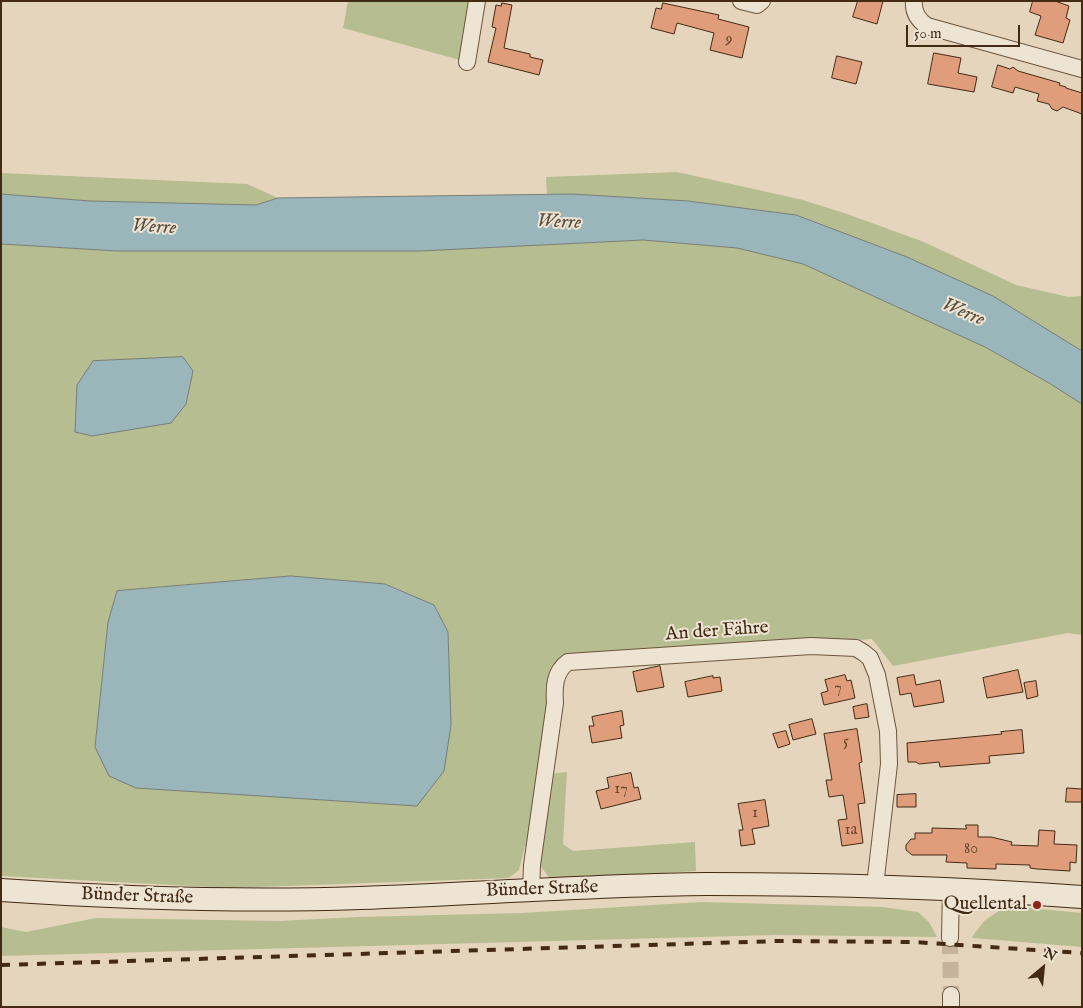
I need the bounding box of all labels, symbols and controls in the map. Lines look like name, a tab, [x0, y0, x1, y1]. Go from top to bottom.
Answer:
scale bar	[908, 15, 1022, 47]
text: 50 m	[914, 24, 942, 43]
house number: 9	[726, 31, 732, 51]
water label: Werre	[537, 210, 581, 236]
water label: Werre	[131, 215, 177, 241]
water label: Werre	[938, 293, 988, 333]
street label: An der Fähre	[665, 617, 769, 647]
house number: 7	[834, 679, 842, 699]
house number: 5	[843, 733, 849, 753]
house number: 17	[614, 780, 628, 800]
house number: 1	[752, 804, 758, 824]
house number: 1a	[845, 821, 857, 841]
house number: 80	[964, 840, 978, 860]
street label: Bünder Straße	[485, 877, 599, 903]
street label: Bünder Straße	[80, 884, 194, 910]
place label: Quellental	[944, 894, 1027, 916]
marker: Quellental	[1031, 899, 1043, 911]
north arrow	[1018, 943, 1068, 993]
text: N	[1040, 944, 1060, 966]

